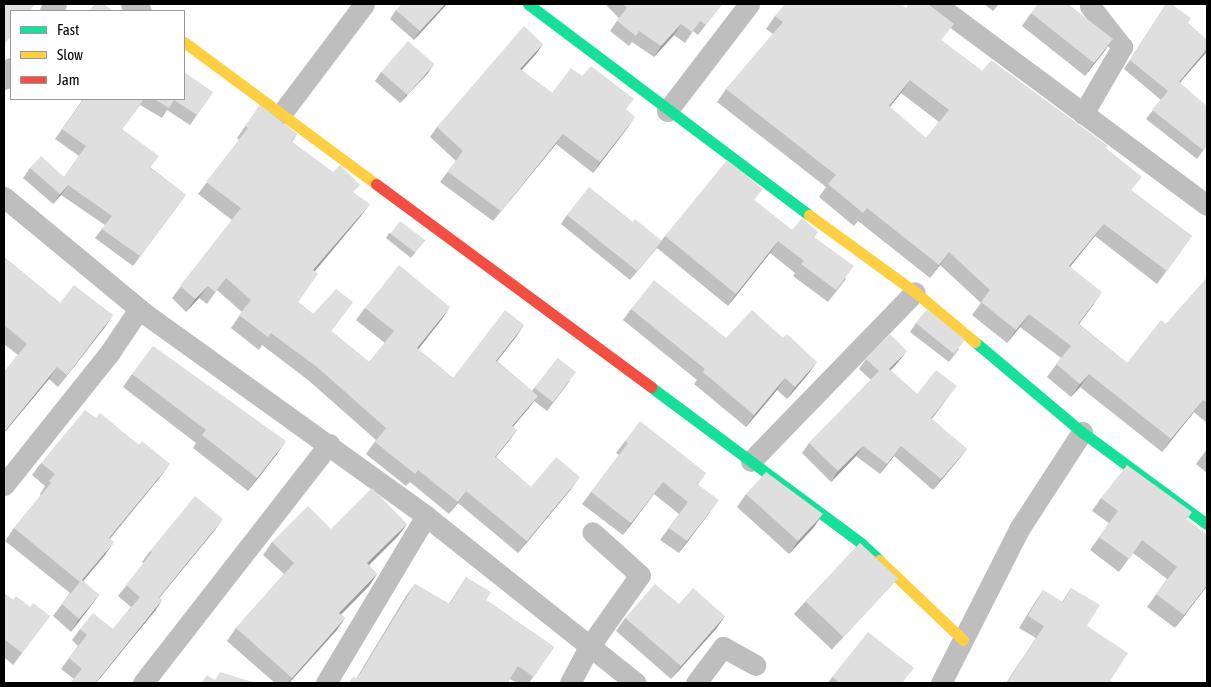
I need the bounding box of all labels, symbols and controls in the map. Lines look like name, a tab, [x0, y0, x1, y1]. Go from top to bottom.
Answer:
legend	[10, 10, 185, 100]
text: Fast	[57, 21, 79, 38]
text: Slow	[57, 46, 83, 63]
text: Jam	[57, 71, 80, 88]

